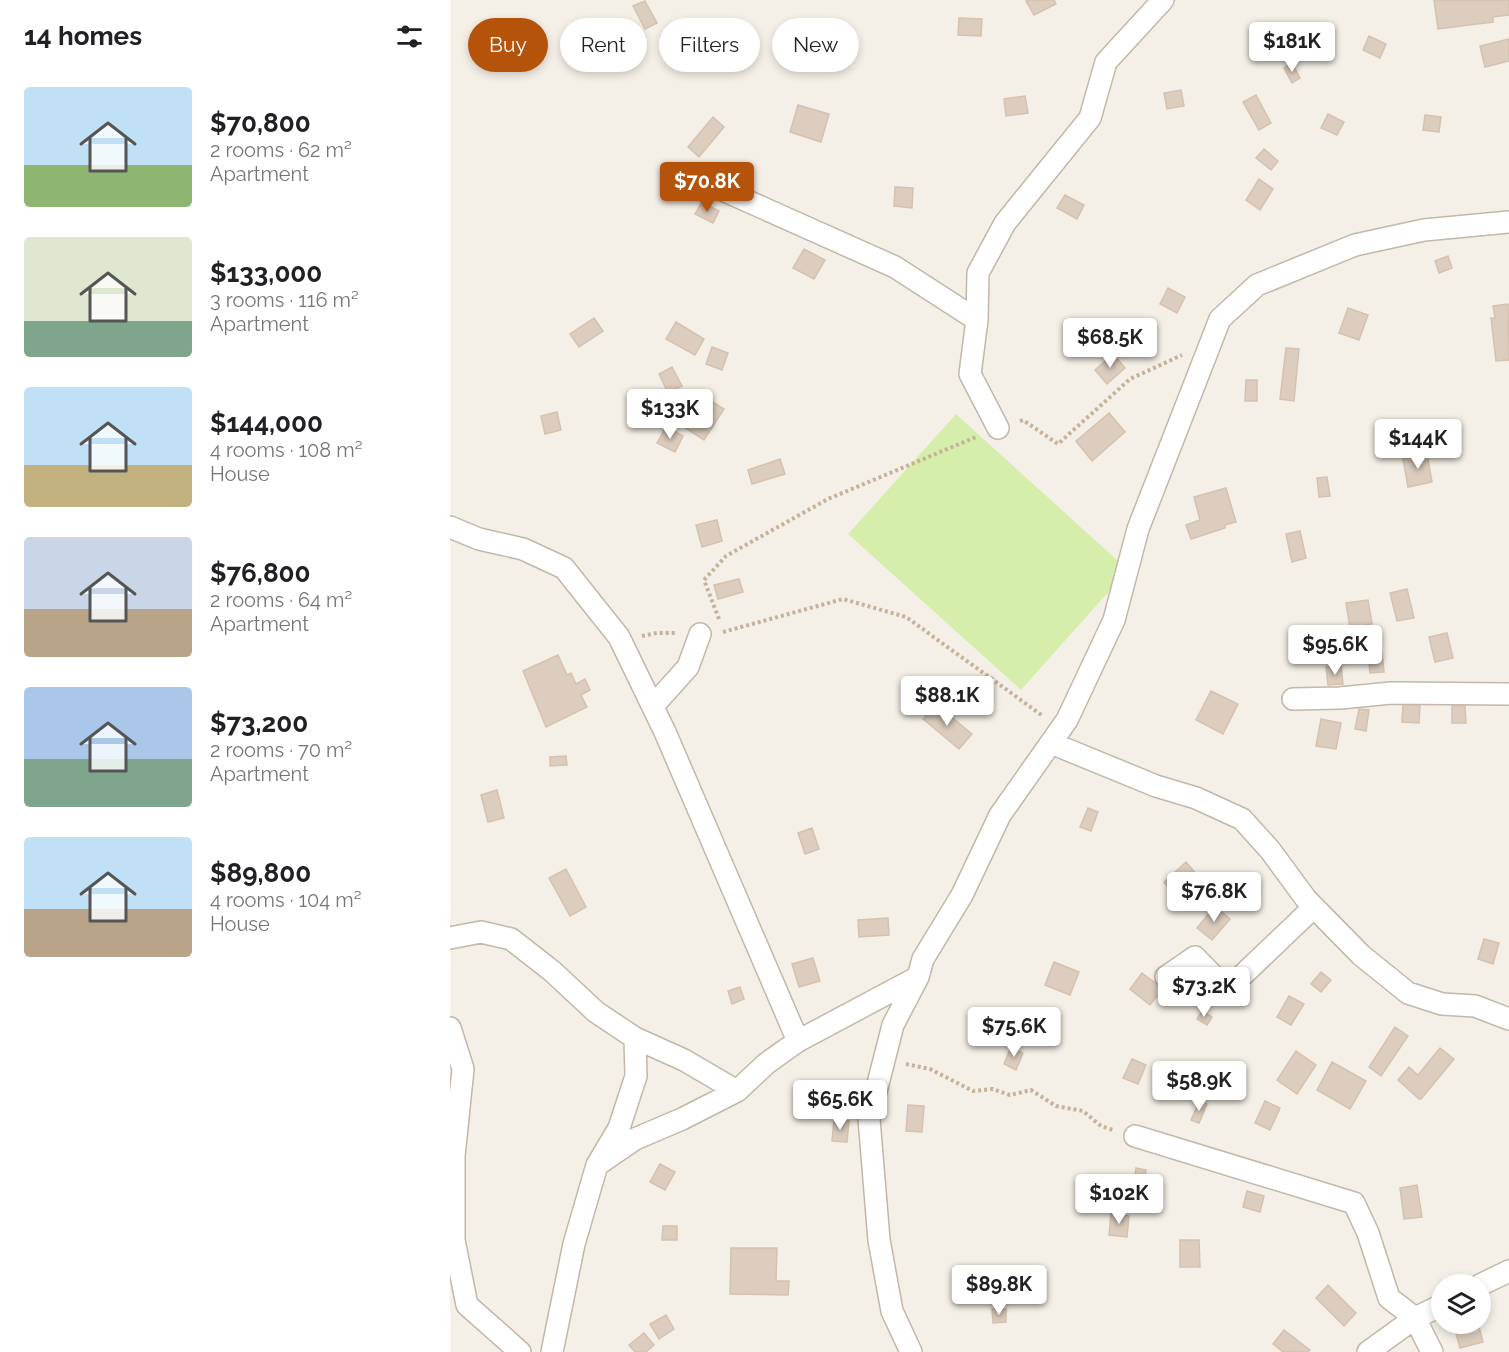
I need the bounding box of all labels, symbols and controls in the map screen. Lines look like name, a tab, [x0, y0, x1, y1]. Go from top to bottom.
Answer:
chip: Buy	[468, 18, 548, 72]
chip: Rent	[560, 18, 647, 72]
chip: Filters	[659, 18, 760, 72]
chip: New	[772, 18, 859, 72]
icon: filters	[393, 20, 426, 53]
text: 14 homes	[24, 21, 142, 51]
pin: $181K	[1250, 22, 1334, 73]
text: $181K	[1263, 29, 1321, 53]
text: $70,800	[210, 108, 311, 138]
icon: home	[72, 111, 144, 183]
text: 2 rooms · 62 m²	[210, 138, 352, 162]
text: Apartment	[210, 162, 309, 186]
pin: $70.8K	[658, 162, 756, 213]
text: $70.8K	[674, 169, 740, 193]
text: $133,000	[210, 258, 322, 288]
icon: home	[72, 261, 144, 333]
text: 3 rooms · 116 m²	[210, 288, 359, 312]
text: Apartment	[210, 312, 309, 336]
pin: $68.5K	[1061, 318, 1159, 369]
text: $68.5K	[1077, 325, 1143, 349]
pin: $133K	[628, 389, 712, 440]
text: $133K	[641, 396, 699, 420]
text: $144,000	[210, 408, 323, 438]
icon: home	[72, 411, 144, 483]
pin: $144K	[1376, 419, 1460, 470]
text: $144K	[1389, 426, 1447, 450]
text: 4 rooms · 108 m²	[210, 438, 362, 462]
text: House	[210, 462, 270, 486]
text: $76,800	[210, 558, 311, 588]
icon: home	[72, 561, 144, 633]
text: 2 rooms · 64 m²	[210, 588, 352, 612]
text: Apartment	[210, 612, 309, 636]
pin: $95.6K	[1286, 625, 1384, 676]
text: $95.6K	[1302, 632, 1368, 656]
pin: $88.1K	[898, 676, 996, 727]
text: $88.1K	[915, 683, 979, 707]
text: $73,200	[210, 708, 308, 738]
icon: home	[72, 711, 144, 783]
text: 2 rooms · 70 m²	[210, 738, 352, 762]
text: Apartment	[210, 762, 309, 786]
text: $89,800	[210, 858, 311, 888]
icon: home	[72, 861, 144, 933]
pin: $76.8K	[1165, 872, 1263, 923]
text: $76.8K	[1181, 879, 1247, 903]
text: 4 rooms · 104 m²	[210, 888, 362, 912]
text: House	[210, 912, 270, 936]
pin: $73.2K	[1155, 967, 1253, 1018]
text: $73.2K	[1172, 974, 1236, 998]
pin: $75.6K	[965, 1007, 1063, 1058]
text: $75.6K	[982, 1014, 1046, 1038]
pin: $58.9K	[1150, 1061, 1248, 1112]
text: $58.9K	[1166, 1068, 1232, 1092]
pin: $65.6K	[791, 1080, 889, 1131]
text: $65.6K	[807, 1087, 873, 1111]
pin: $102K	[1077, 1174, 1161, 1225]
text: $102K	[1089, 1181, 1149, 1205]
pin: $89.8K	[950, 1265, 1048, 1316]
text: $89.8K	[966, 1272, 1032, 1296]
map controls	[1431, 1274, 1491, 1334]
button: layers	[1431, 1274, 1491, 1334]

